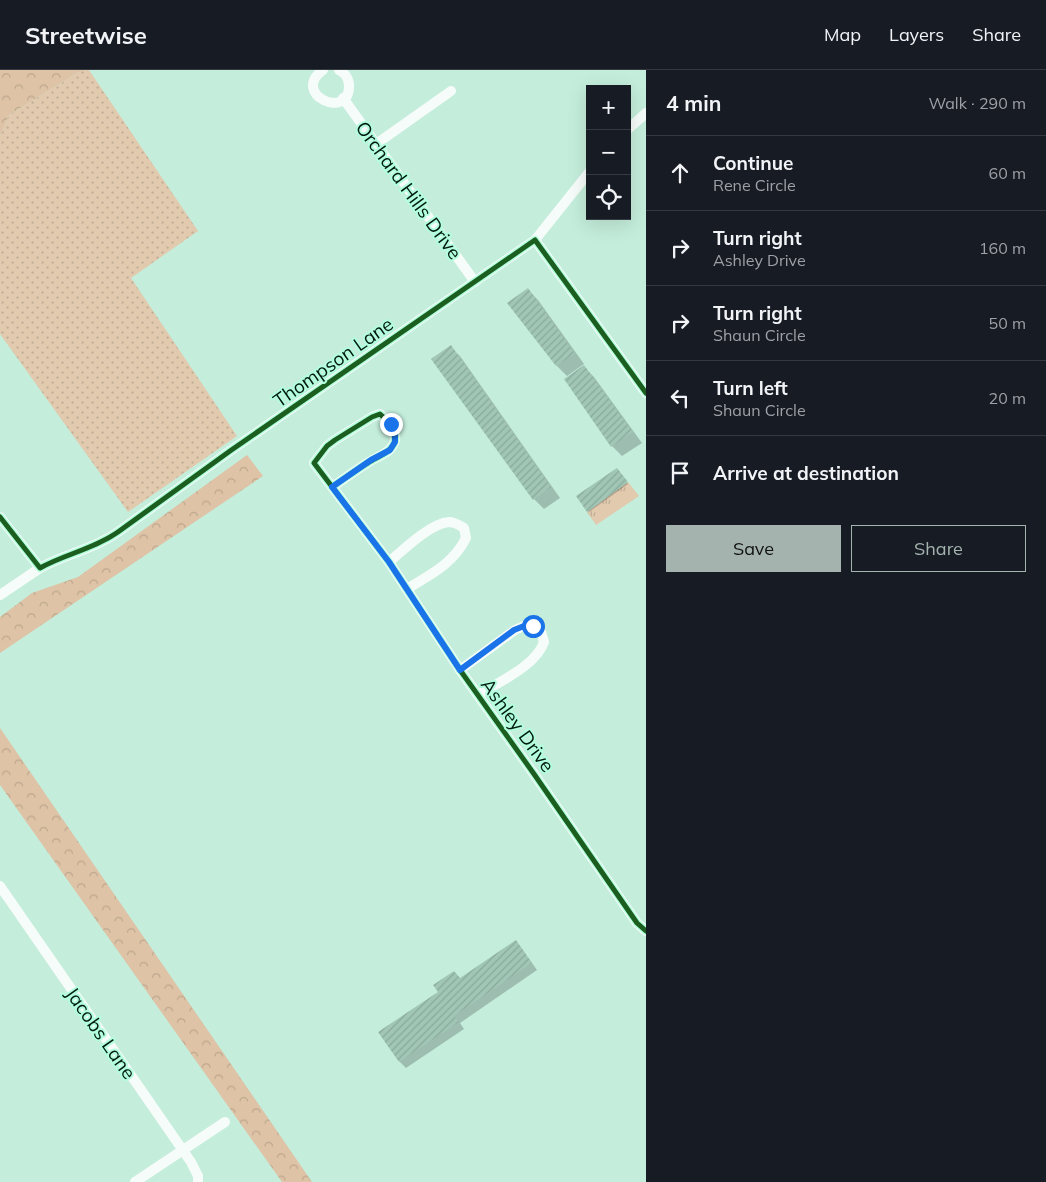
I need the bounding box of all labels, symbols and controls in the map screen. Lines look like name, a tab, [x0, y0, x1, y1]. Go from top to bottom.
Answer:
text: Streetwise	[25, 20, 147, 50]
text: Map	[824, 23, 861, 46]
text: Layers	[889, 23, 944, 46]
text: Share	[972, 23, 1021, 46]
map controls	[586, 85, 631, 220]
button: +	[586, 85, 631, 130]
text: 4 min	[666, 90, 721, 116]
text: Walk · 290 m	[928, 93, 1026, 113]
street label: Orchard Hills Drive	[351, 116, 467, 264]
button: −	[586, 130, 631, 175]
text: Continue	[713, 151, 793, 175]
icon: ahead	[666, 159, 694, 187]
text: 60 m	[989, 163, 1026, 183]
button: locate	[586, 175, 631, 220]
text: Rene Circle	[713, 175, 796, 195]
text: Turn right	[713, 226, 802, 250]
icon: right	[666, 234, 694, 262]
text: 160 m	[979, 238, 1026, 258]
text: Ashley Drive	[713, 250, 806, 270]
text: Turn right	[713, 301, 802, 325]
icon: right	[666, 309, 694, 337]
street label: Thompson Lane	[268, 312, 398, 412]
text: 50 m	[989, 313, 1026, 333]
text: Shaun Circle	[713, 325, 806, 345]
text: Turn left	[713, 376, 788, 400]
icon: left	[666, 384, 694, 412]
text: 20 m	[989, 388, 1026, 408]
text: Shaun Circle	[713, 400, 806, 420]
route end	[380, 413, 403, 436]
icon: arrive	[666, 459, 694, 487]
text: Arrive at destination	[713, 461, 899, 485]
button: Save	[666, 525, 841, 572]
button: Share	[851, 525, 1026, 572]
route start	[522, 615, 545, 638]
street label: Ashley Drive	[476, 673, 560, 777]
street label: Jacobs Lane	[61, 982, 141, 1084]

